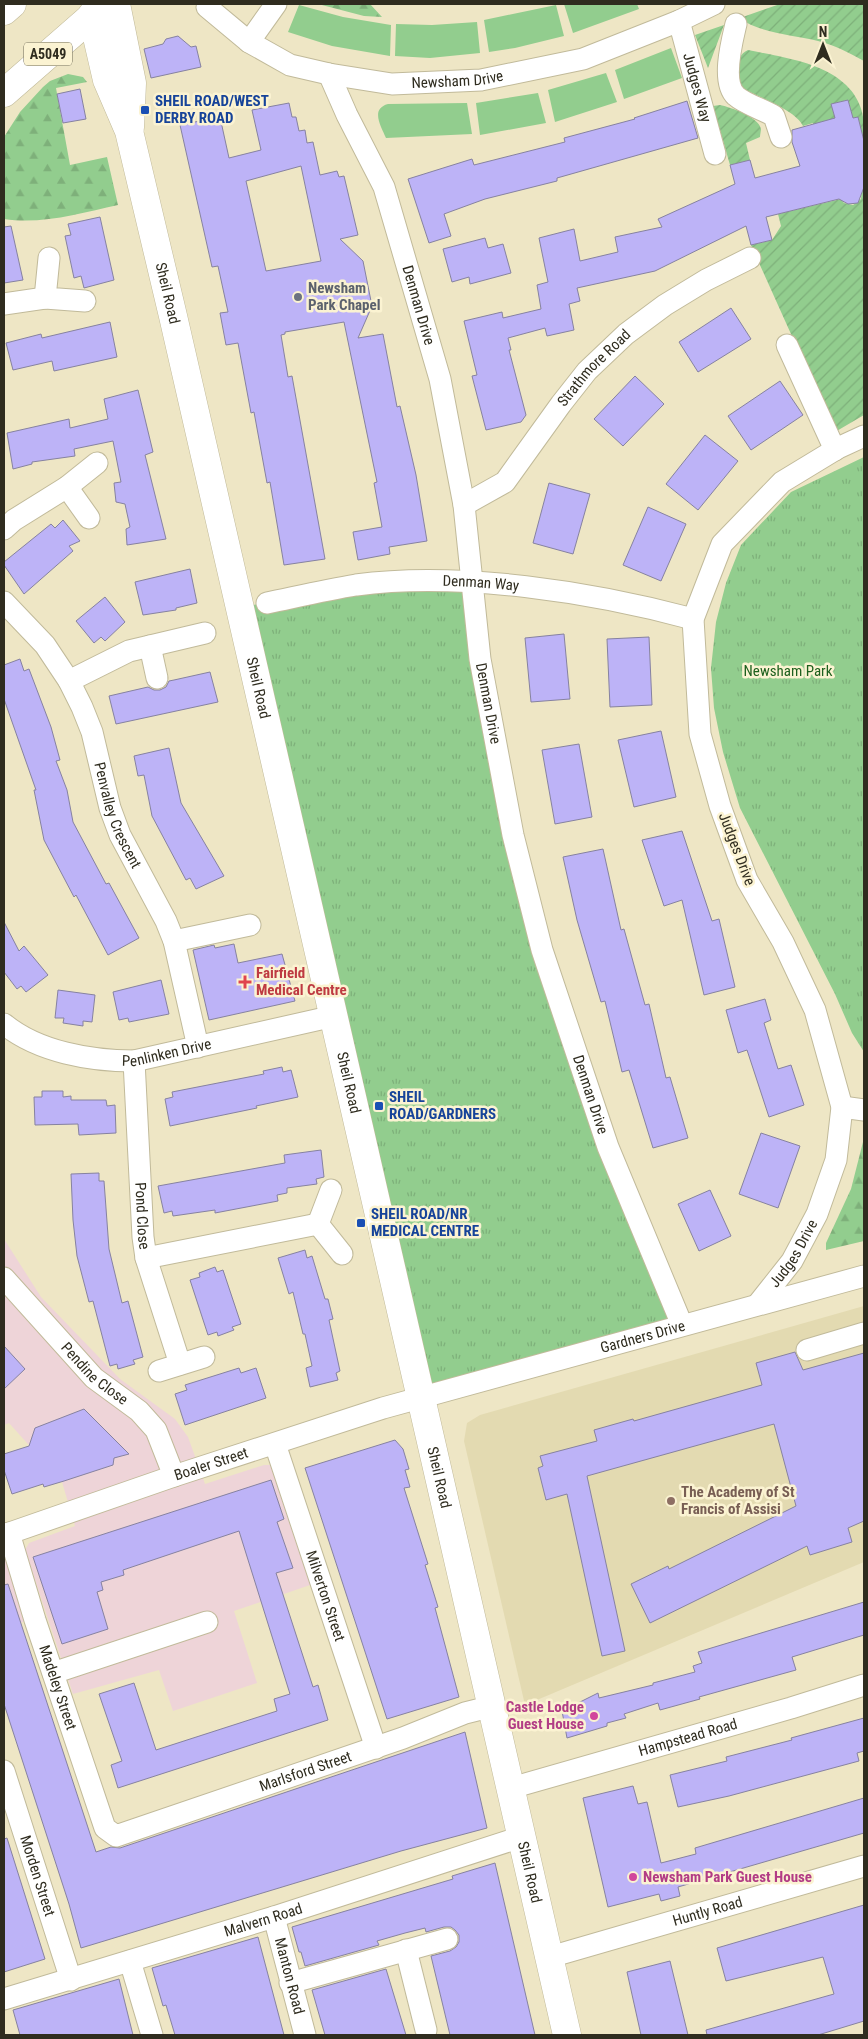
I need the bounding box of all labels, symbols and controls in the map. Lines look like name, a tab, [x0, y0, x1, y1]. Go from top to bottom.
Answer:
north arrow	[798, 20, 848, 70]
text: N	[819, 24, 827, 40]
road number: A5049	[24, 42, 72, 66]
street label: Judges Way	[679, 51, 715, 124]
street label: Newsham Drive	[411, 67, 505, 92]
place label: SHEIL ROAD/WEST DERBY ROAD	[155, 92, 269, 127]
marker: SHEIL ROAD/WEST DERBY ROAD	[139, 104, 151, 116]
street label: Sheil Road	[152, 261, 184, 326]
street label: Denman Drive	[398, 263, 439, 347]
place label: Newsham Park Chapel	[308, 279, 381, 314]
marker: Newsham Park Chapel	[292, 291, 304, 303]
street label: Strathmore Road	[554, 326, 634, 410]
street label: Denman Way	[442, 572, 520, 595]
street label: Sheil Road	[242, 655, 274, 720]
street label: Denman Drive	[472, 661, 505, 745]
park label: Newsham Park	[744, 662, 833, 680]
street label: Penvalley Crescent	[90, 760, 145, 871]
street label: Judges Drive	[715, 810, 759, 888]
place label: Fairfield Medical Centre	[256, 964, 347, 999]
marker: Fairfield Medical Centre	[238, 975, 252, 989]
street label: Penlinken Drive	[122, 1035, 213, 1070]
street label: Sheil Road	[333, 1050, 364, 1115]
street label: Denman Drive	[569, 1053, 612, 1136]
place label: SHEIL ROAD/GARDNERS	[389, 1088, 496, 1123]
marker: SHEIL ROAD/GARDNERS	[373, 1100, 385, 1112]
street label: Pond Close	[131, 1182, 154, 1251]
place label: SHEIL ROAD/NR MEDICAL CENTRE	[371, 1205, 479, 1240]
marker: SHEIL ROAD/NR MEDICAL CENTRE	[355, 1217, 367, 1229]
street label: Judges Drive	[766, 1217, 821, 1291]
street label: Gardners Drive	[598, 1317, 687, 1357]
street label: Pendine Close	[57, 1339, 131, 1409]
street label: Boaler Street	[172, 1444, 250, 1484]
street label: Sheil Road	[423, 1445, 455, 1510]
place label: The Academy of St Francis of Assisi	[681, 1483, 795, 1518]
marker: The Academy of St Francis of Assisi	[665, 1495, 677, 1507]
street label: Milverton Street	[302, 1548, 349, 1643]
street label: Madeley Street	[35, 1643, 80, 1732]
place label: Castle Lodge Guest House	[506, 1698, 584, 1733]
marker: Castle Lodge Guest House	[588, 1710, 600, 1722]
street label: Hampstead Road	[637, 1715, 739, 1760]
street label: Marlsford Street	[257, 1747, 354, 1795]
street label: Morden Street	[16, 1833, 59, 1918]
street label: Sheil Road	[514, 1840, 545, 1905]
place label: Newsham Park Guest House	[643, 1868, 812, 1886]
marker: Newsham Park Guest House	[627, 1871, 639, 1883]
street label: Huntly Road	[671, 1893, 744, 1930]
street label: Malvern Road	[222, 1899, 305, 1941]
street label: Manton Road	[271, 1936, 308, 2016]

